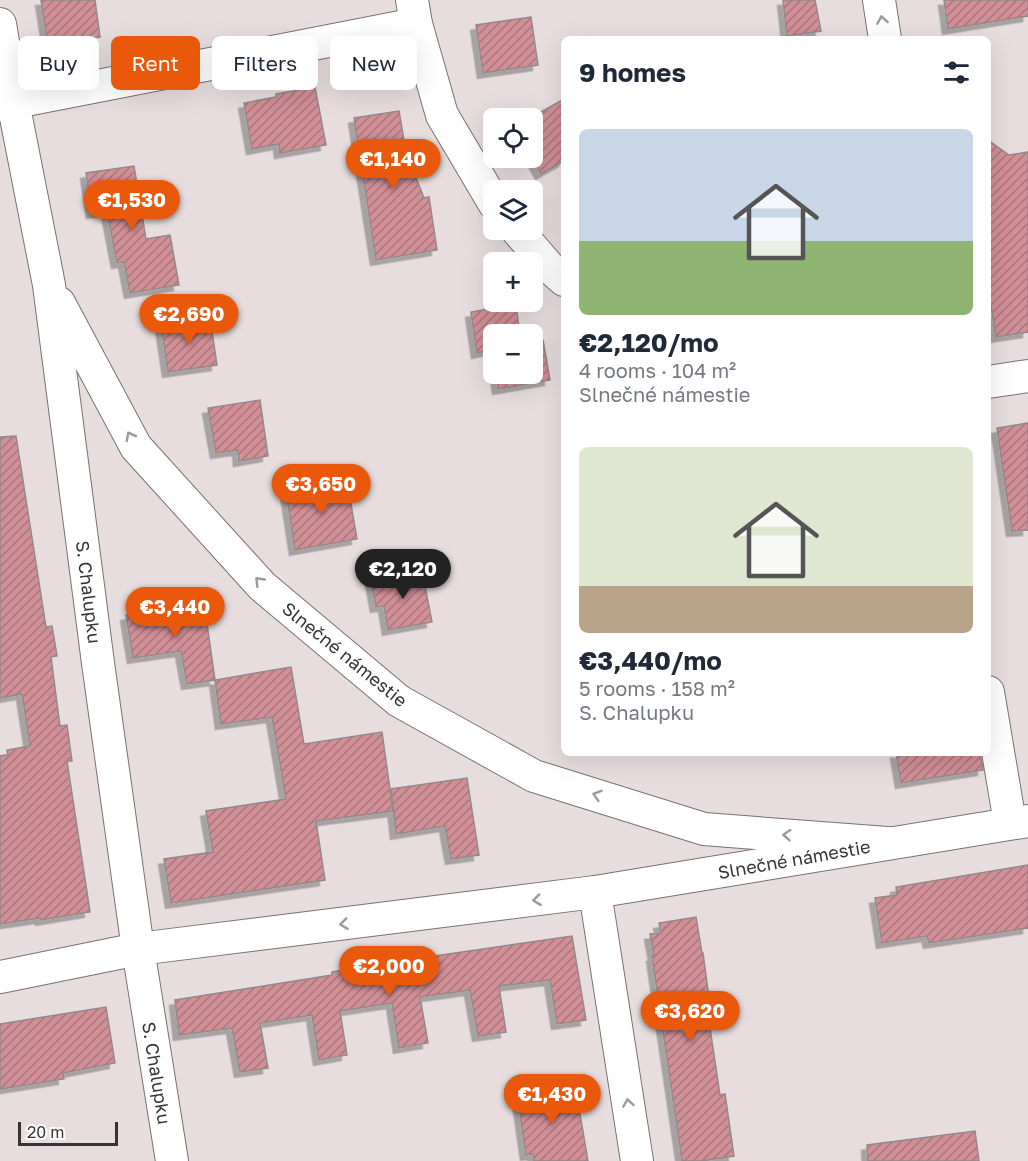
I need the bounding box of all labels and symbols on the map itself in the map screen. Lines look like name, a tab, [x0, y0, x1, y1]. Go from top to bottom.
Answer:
one-way arrow	[877, 15, 889, 24]
pin: €1,140	[344, 139, 442, 190]
pin: €1,530	[83, 180, 181, 231]
pin: €2,690	[140, 294, 238, 345]
one-way arrow	[126, 431, 137, 442]
pin: €3,650	[272, 464, 370, 515]
street label: S. Chalupku	[72, 539, 106, 645]
pin: €2,120	[354, 549, 452, 600]
one-way arrow	[255, 578, 266, 589]
pin: €3,440	[126, 587, 224, 638]
street label: Slnečné námestie	[278, 597, 412, 711]
one-way arrow	[592, 790, 603, 803]
one-way arrow	[782, 829, 791, 842]
street label: Slnečné námestie	[716, 835, 872, 883]
one-way arrow	[533, 893, 542, 905]
one-way arrow	[339, 917, 348, 929]
pin: €2,000	[340, 946, 438, 997]
pin: €3,620	[641, 991, 739, 1042]
street label: S. Chalupku	[138, 1020, 176, 1126]
pin: €1,430	[503, 1074, 601, 1125]
one-way arrow	[623, 1099, 635, 1108]
scale bar	[18, 1119, 118, 1146]

